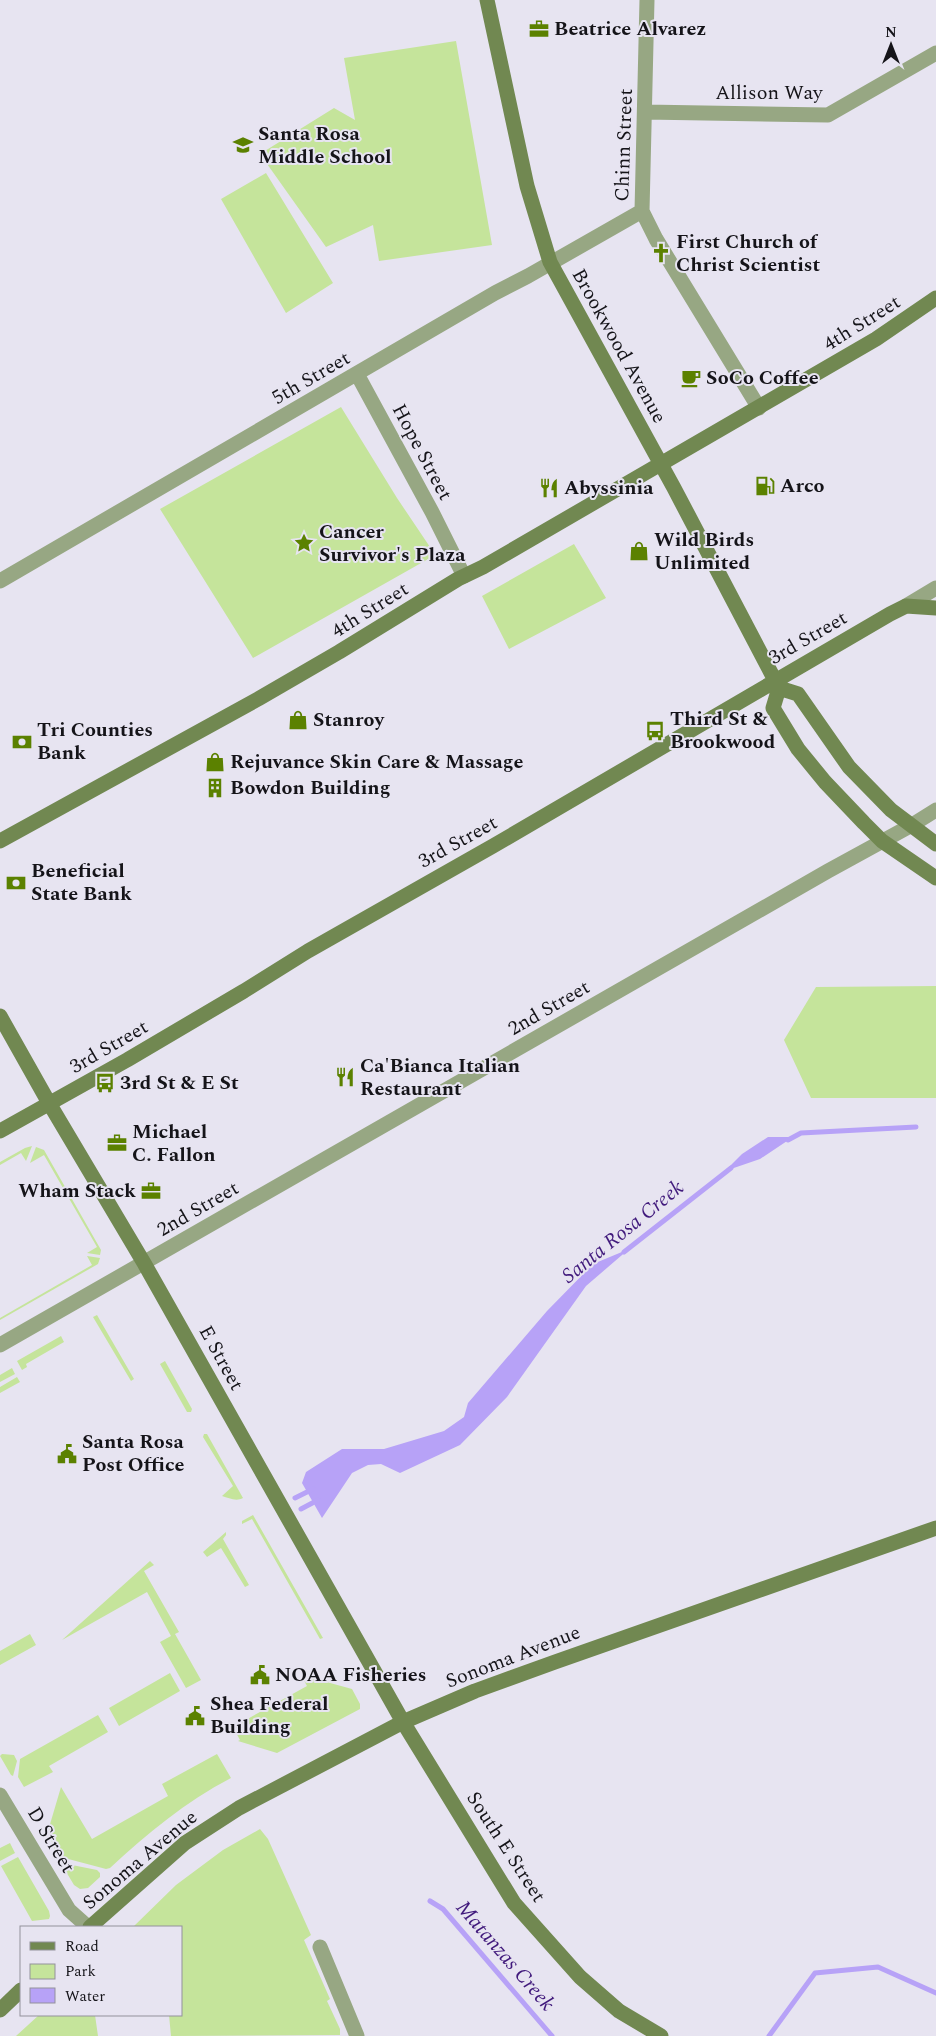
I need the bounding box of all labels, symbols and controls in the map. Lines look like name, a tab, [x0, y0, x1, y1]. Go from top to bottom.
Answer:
place label: Beatrice Alvarez	[554, 14, 706, 44]
office icon: Beatrice Alvarez	[528, 18, 550, 40]
north arrow	[866, 20, 916, 70]
text: N	[885, 22, 897, 43]
street label: Allison Way	[715, 78, 824, 108]
street label: Chinn Street	[607, 88, 641, 202]
place label: Santa Rosa Middle School	[258, 119, 392, 172]
school or university icon: Santa Rosa Middle School	[232, 134, 254, 156]
place label: First Church of Christ Scientist	[676, 227, 820, 280]
church icon: First Church of Christ Scientist	[650, 242, 672, 264]
street label: Brookwood Avenue	[564, 263, 674, 429]
street label: 4th Street	[817, 287, 907, 359]
street label: 5th Street	[266, 343, 356, 413]
place label: SoCo Coffee	[706, 363, 819, 393]
cafe icon: SoCo Coffee	[680, 367, 702, 389]
street label: Hope Street	[384, 398, 460, 506]
place label: Arco	[780, 471, 825, 501]
place label: Abyssinia	[564, 473, 654, 503]
fuel station icon: Arco	[754, 475, 776, 497]
restaurant icon: Abyssinia	[538, 477, 560, 499]
place label: Cancer Survivor's Plaza	[319, 517, 466, 570]
place label: Wild Birds Unlimited	[654, 525, 754, 578]
place icon: Cancer Survivor's Plaza	[293, 532, 315, 554]
shop icon: Wild Birds Unlimited	[628, 540, 650, 562]
street label: 4th Street	[325, 574, 415, 646]
street label: 3rd Street	[763, 603, 853, 673]
place label: Third St & Brookwood	[670, 704, 776, 757]
place label: Stanroy	[313, 705, 385, 735]
shop icon: Stanroy	[287, 709, 309, 731]
place label: Tri Counties Bank	[37, 715, 153, 768]
bus stop icon: Third St & Brookwood	[644, 720, 666, 742]
bank icon: Tri Counties Bank	[11, 731, 33, 753]
place label: Rejuvance Skin Care & Massage	[230, 747, 524, 777]
shop icon: Rejuvance Skin Care & Massage	[204, 751, 226, 773]
place label: Bowdon Building	[230, 773, 390, 803]
building icon: Bowdon Building	[204, 777, 226, 799]
street label: 3rd Street	[413, 808, 503, 876]
place label: Beneficial State Bank	[31, 856, 132, 909]
bank icon: Beneficial State Bank	[5, 872, 27, 894]
street label: 2nd Street	[502, 972, 596, 1044]
street label: 3rd Street	[64, 1012, 154, 1082]
place label: Ca'Bianca Italian Restaurant	[360, 1051, 520, 1104]
restaurant icon: Ca'Bianca Italian Restaurant	[334, 1066, 356, 1088]
place label: 3rd St & E St	[120, 1068, 239, 1098]
bus stop icon: 3rd St & E St	[94, 1072, 116, 1094]
place label: Michael C. Fallon	[132, 1117, 216, 1170]
office icon: Michael C. Fallon	[106, 1132, 128, 1154]
water label: Santa Rosa Creek	[555, 1172, 691, 1292]
street label: 2nd Street	[151, 1173, 245, 1245]
place label: Wham Stack	[18, 1176, 136, 1206]
office icon: Wham Stack	[140, 1180, 162, 1202]
street label: E Street	[191, 1320, 251, 1396]
place label: Santa Rosa Post Office	[82, 1427, 185, 1480]
public building icon: Santa Rosa Post Office	[56, 1443, 78, 1465]
street label: Sonoma Avenue	[441, 1618, 585, 1696]
place label: NOAA Fisheries	[275, 1660, 426, 1690]
public building icon: NOAA Fisheries	[249, 1664, 271, 1686]
place label: Shea Federal Building	[210, 1689, 328, 1742]
public building icon: Shea Federal Building	[184, 1705, 206, 1727]
street label: South E Street	[459, 1785, 553, 1909]
street label: D Street	[19, 1801, 83, 1879]
street label: Sonoma Avenue	[76, 1803, 204, 1917]
water label: Matanzas Creek	[448, 1893, 562, 2019]
legend	[20, 1926, 182, 2016]
text: Road	[65, 1935, 99, 1958]
text: Park	[65, 1960, 96, 1983]
text: Water	[65, 1985, 105, 2008]

